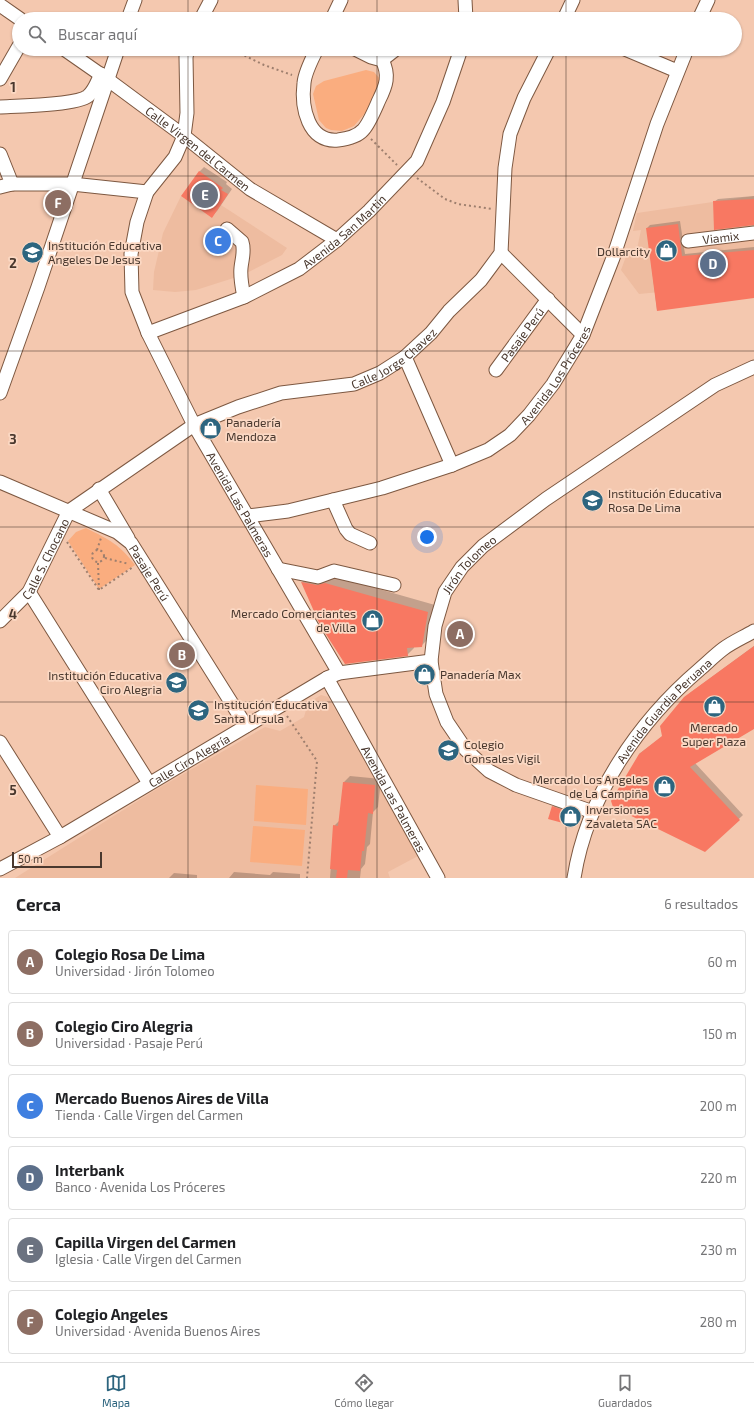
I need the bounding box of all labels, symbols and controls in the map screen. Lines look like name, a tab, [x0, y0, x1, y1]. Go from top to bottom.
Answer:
search box	[12, 12, 742, 56]
icon: search	[26, 23, 48, 45]
text: Buscar aquí	[58, 25, 137, 43]
text: 1	[10, 79, 16, 95]
street label: Calle Virgen del Carmen	[143, 103, 253, 194]
pin: E	[192, 180, 218, 210]
pin: F	[45, 188, 71, 218]
street label: Avenida San Martin	[299, 191, 388, 271]
pin: C	[205, 226, 231, 256]
street label: Viamix	[702, 228, 740, 246]
place label: Institución Educativa Angeles De Jesus	[48, 238, 162, 266]
shop icon: Dollarcity	[653, 238, 679, 264]
school or university icon: Institución Educativa Angeles De Jesus	[20, 239, 46, 265]
place label: Dollarcity	[597, 244, 651, 258]
pin: D	[700, 249, 726, 279]
text: 2	[9, 255, 17, 271]
street label: Pasaje Perú	[498, 305, 546, 364]
street label: Avenida Los Próceres	[517, 324, 593, 427]
street label: Calle Jorge Chavez	[349, 325, 439, 391]
place label: Panadería Mendoza	[226, 415, 281, 443]
shop icon: Panadería Mendoza	[197, 416, 223, 442]
text: 3	[9, 431, 17, 447]
street label: Avenida Las Palmeras	[204, 449, 277, 559]
place label: Institución Educativa Rosa De Lima	[608, 486, 722, 514]
school or university icon: Institución Educativa Rosa De Lima	[579, 487, 605, 513]
street label: Calle S. Chocano	[19, 516, 71, 602]
your location	[417, 527, 437, 547]
street label: Jirón Tolomeo	[439, 532, 499, 596]
street label: Pasaje Perú	[127, 542, 172, 603]
text: 4	[9, 606, 17, 622]
place label: Mercado Comerciantes de Villa	[231, 606, 356, 634]
shop icon: Mercado Comerciantes de Villa	[359, 607, 385, 633]
pin: A	[447, 619, 473, 649]
pin: B	[169, 640, 195, 670]
street label: Avenida Guardia Peruana	[613, 655, 714, 765]
shop icon: Panadería Max	[412, 661, 438, 687]
place label: Panadería Max	[440, 667, 522, 681]
place label: Institución Educativa Ciro Alegria	[48, 668, 162, 696]
school or university icon: Institución Educativa Ciro Alegria	[164, 669, 190, 695]
shop icon: Mercado Super Plaza	[701, 693, 727, 719]
place label: Institución Educativa Santa Ursula	[214, 697, 328, 725]
school or university icon: Institución Educativa Santa Ursula	[185, 698, 211, 724]
place label: Mercado Super Plaza	[682, 720, 746, 748]
street label: Calle Ciro Alegría	[146, 731, 232, 790]
place label: Colegio Gonsales Vigil	[464, 737, 540, 765]
school or university icon: Colegio Gonsales Vigil	[436, 738, 462, 764]
street label: Avenida Las Palmeras	[359, 743, 429, 854]
place label: Mercado Los Angeles de La Campiña	[532, 772, 648, 800]
shop icon: Mercado Los Angeles de La Campiña	[651, 773, 677, 799]
text: 5	[9, 782, 17, 798]
place label: Inversiones Zavaleta SAC	[586, 802, 657, 830]
shop icon: Inversiones Zavaleta SAC	[558, 803, 584, 829]
scale bar	[12, 850, 102, 869]
text: 50 m	[18, 852, 43, 865]
text: Cerca	[16, 894, 61, 914]
text: 6 resultados	[664, 896, 738, 912]
text: Colegio Rosa De Lima	[55, 945, 205, 963]
text: A	[26, 954, 34, 970]
text: 60 m	[707, 954, 737, 970]
text: Universidad · Jirón Tolomeo	[55, 963, 215, 979]
text: Colegio Ciro Alegria	[55, 1017, 193, 1035]
text: B	[26, 1026, 34, 1042]
text: 150 m	[703, 1026, 737, 1042]
text: Universidad · Pasaje Perú	[55, 1035, 203, 1051]
text: Mercado Buenos Aires de Villa	[55, 1089, 269, 1107]
text: C	[26, 1098, 34, 1114]
text: 200 m	[700, 1098, 737, 1114]
text: Tienda · Calle Virgen del Carmen	[55, 1107, 243, 1123]
text: Interbank	[55, 1161, 124, 1179]
text: D	[26, 1170, 34, 1186]
text: 220 m	[700, 1170, 737, 1186]
text: Banco · Avenida Los Próceres	[55, 1179, 225, 1195]
text: Capilla Virgen del Carmen	[55, 1233, 236, 1251]
text: E	[26, 1242, 34, 1258]
text: 230 m	[700, 1242, 737, 1258]
text: Iglesia · Calle Virgen del Carmen	[55, 1251, 242, 1267]
text: Colegio Angeles	[55, 1305, 168, 1323]
text: F	[26, 1314, 34, 1330]
text: 280 m	[700, 1314, 737, 1330]
text: Universidad · Avenida Buenos Aires	[55, 1323, 260, 1339]
tab: Mapa	[102, 1372, 130, 1409]
tab: Cómo llegar	[334, 1372, 394, 1409]
tab: Guardados	[598, 1372, 652, 1409]

